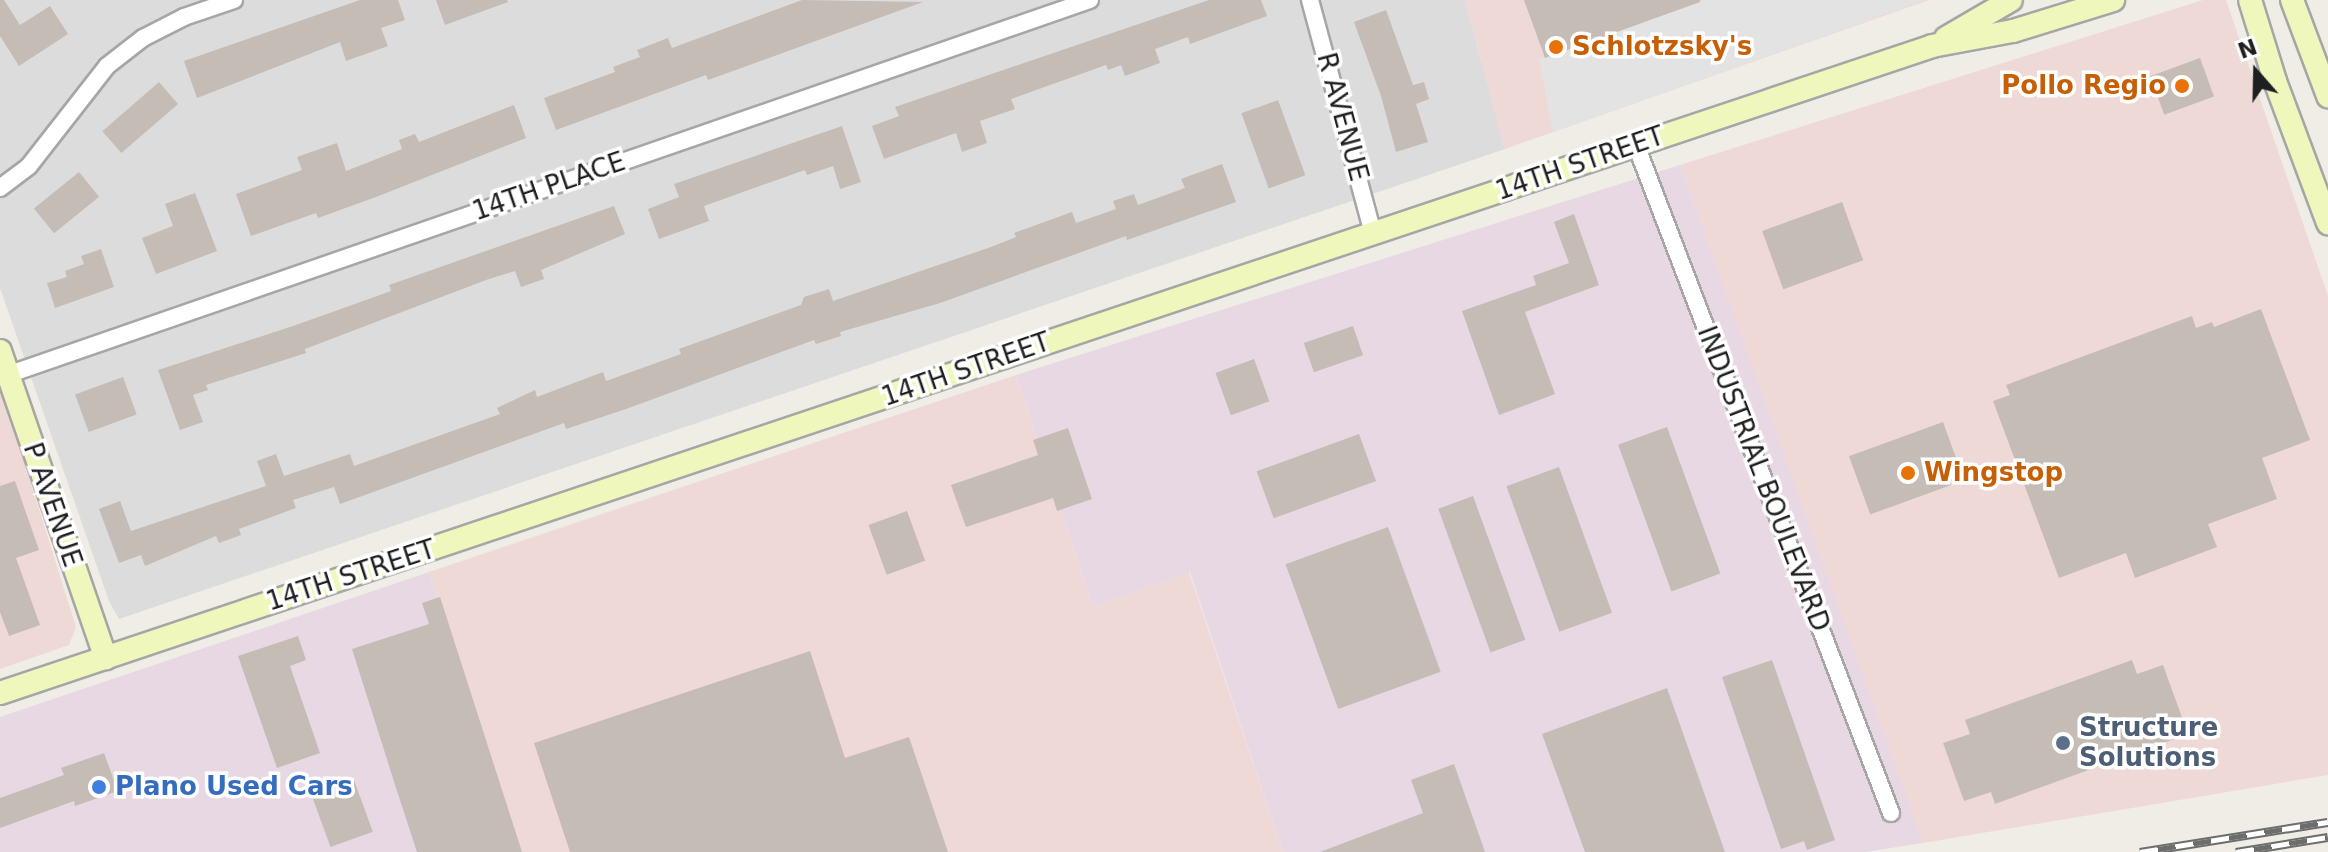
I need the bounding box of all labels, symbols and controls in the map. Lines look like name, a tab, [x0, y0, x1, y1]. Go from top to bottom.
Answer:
place label: Schlotzsky's	[1572, 31, 1752, 63]
north arrow	[2216, 32, 2296, 112]
text: N	[2235, 34, 2261, 64]
marker: Schlotzsky's	[1547, 38, 1565, 56]
street label: R AVENUE	[1310, 49, 1374, 185]
place label: Pollo Regio	[2001, 70, 2166, 102]
marker: Pollo Regio	[2173, 77, 2191, 95]
street label: 14TH STREET	[1492, 121, 1668, 207]
street label: 14TH PLACE	[469, 146, 629, 228]
street label: INDUSTRIAL BOULEVARD	[1690, 322, 1836, 636]
street label: 14TH STREET	[878, 327, 1054, 413]
street label: P AVENUE	[16, 439, 88, 571]
place label: Wingstop	[1924, 457, 2063, 489]
marker: Wingstop	[1899, 464, 1917, 482]
street label: 14TH STREET	[263, 534, 439, 618]
place label: Structure Solutions	[2079, 712, 2218, 774]
marker: Structure Solutions	[2054, 734, 2072, 752]
place label: Plano Used Cars	[115, 771, 353, 803]
marker: Plano Used Cars	[90, 778, 108, 796]

